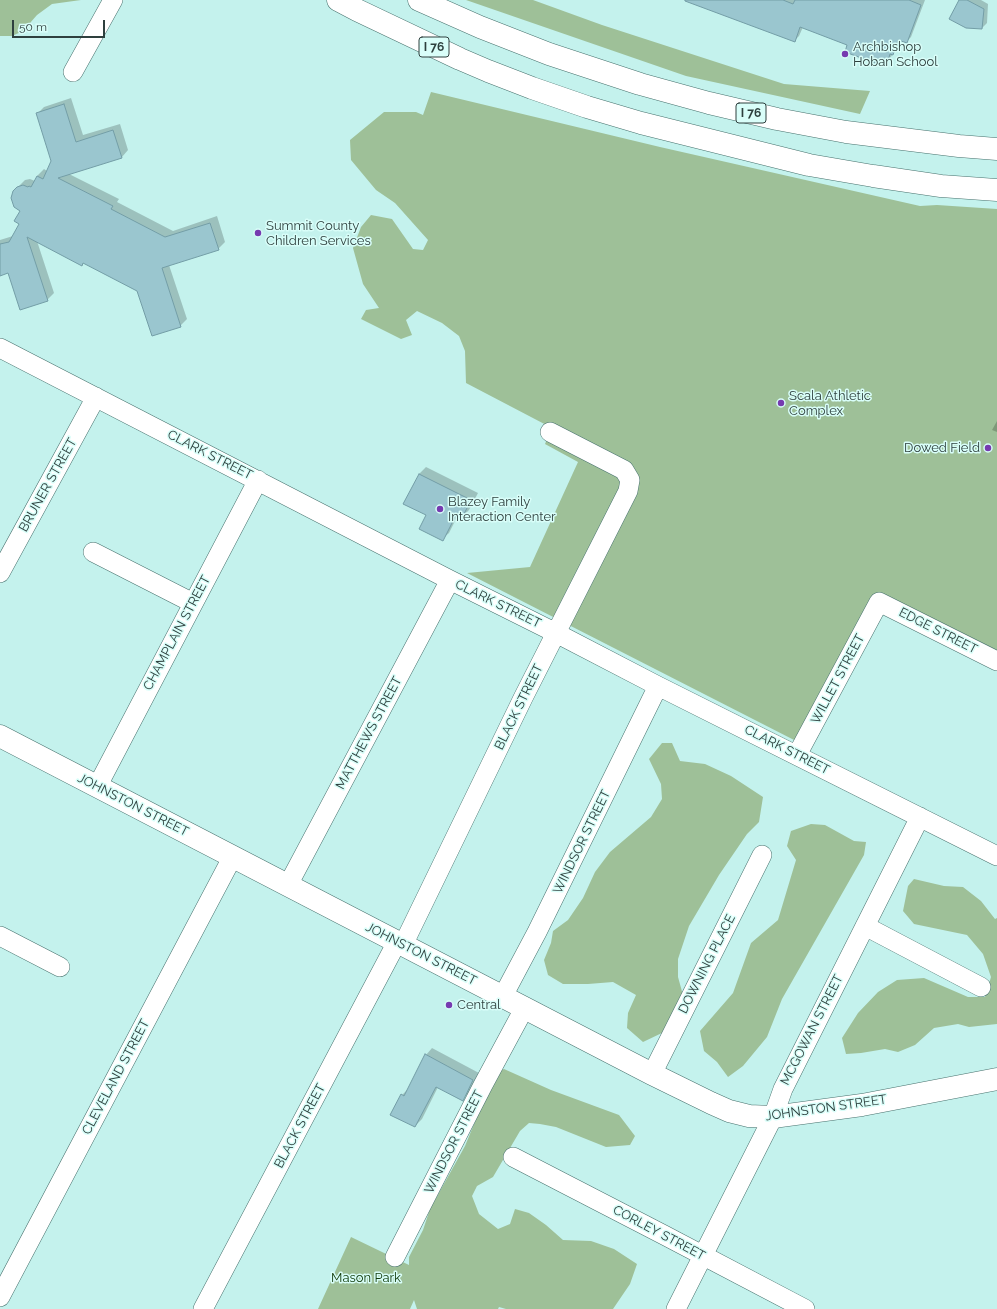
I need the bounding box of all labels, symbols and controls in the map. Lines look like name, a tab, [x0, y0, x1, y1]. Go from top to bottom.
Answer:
scale bar	[14, 12, 107, 38]
text: 50 m	[19, 20, 47, 34]
road number: I 76	[419, 37, 449, 57]
place label: Archbishop Hoban School	[853, 39, 938, 70]
marker: Archbishop Hoban School	[840, 49, 850, 59]
road number: I 76	[736, 103, 766, 123]
place label: Summit County Children Services	[266, 218, 371, 249]
marker: Summit County Children Services	[253, 228, 263, 238]
place label: Scala Athletic Complex	[789, 388, 871, 419]
marker: Scala Athletic Complex	[776, 398, 786, 408]
street label: CLARK STREET	[165, 427, 255, 483]
street label: BRUNER STREET	[16, 435, 80, 535]
place label: Dowed Field	[904, 440, 980, 456]
marker: Dowed Field	[983, 443, 993, 453]
place label: Blazey Family Interaction Center	[448, 494, 556, 525]
marker: Blazey Family Interaction Center	[435, 504, 445, 514]
street label: CHAMPLAIN STREET	[140, 573, 214, 693]
street label: CLARK STREET	[453, 576, 543, 632]
street label: EDGE STREET	[896, 605, 980, 657]
street label: WILLET STREET	[808, 632, 868, 726]
street label: BLACK STREET	[492, 662, 546, 752]
street label: MATTHEWS STREET	[333, 674, 405, 792]
street label: CLARK STREET	[742, 722, 832, 778]
street label: JOHNSTON STREET	[75, 770, 191, 840]
street label: WINDSOR STREET	[550, 787, 614, 897]
street label: DOWNING PLACE	[675, 912, 739, 1016]
street label: JOHNSTON STREET	[363, 919, 479, 989]
street label: MCGOWAN STREET	[777, 972, 847, 1088]
place label: Central	[457, 997, 501, 1013]
marker: Central	[444, 1000, 454, 1010]
street label: CLEVELAND STREET	[79, 1017, 153, 1137]
street label: BLACK STREET	[271, 1081, 329, 1171]
street label: WINDSOR STREET	[421, 1088, 487, 1196]
street label: JOHNSTON STREET	[764, 1092, 888, 1124]
street label: CORLEY STREET	[610, 1202, 708, 1264]
park label: Mason Park	[331, 1270, 401, 1286]

